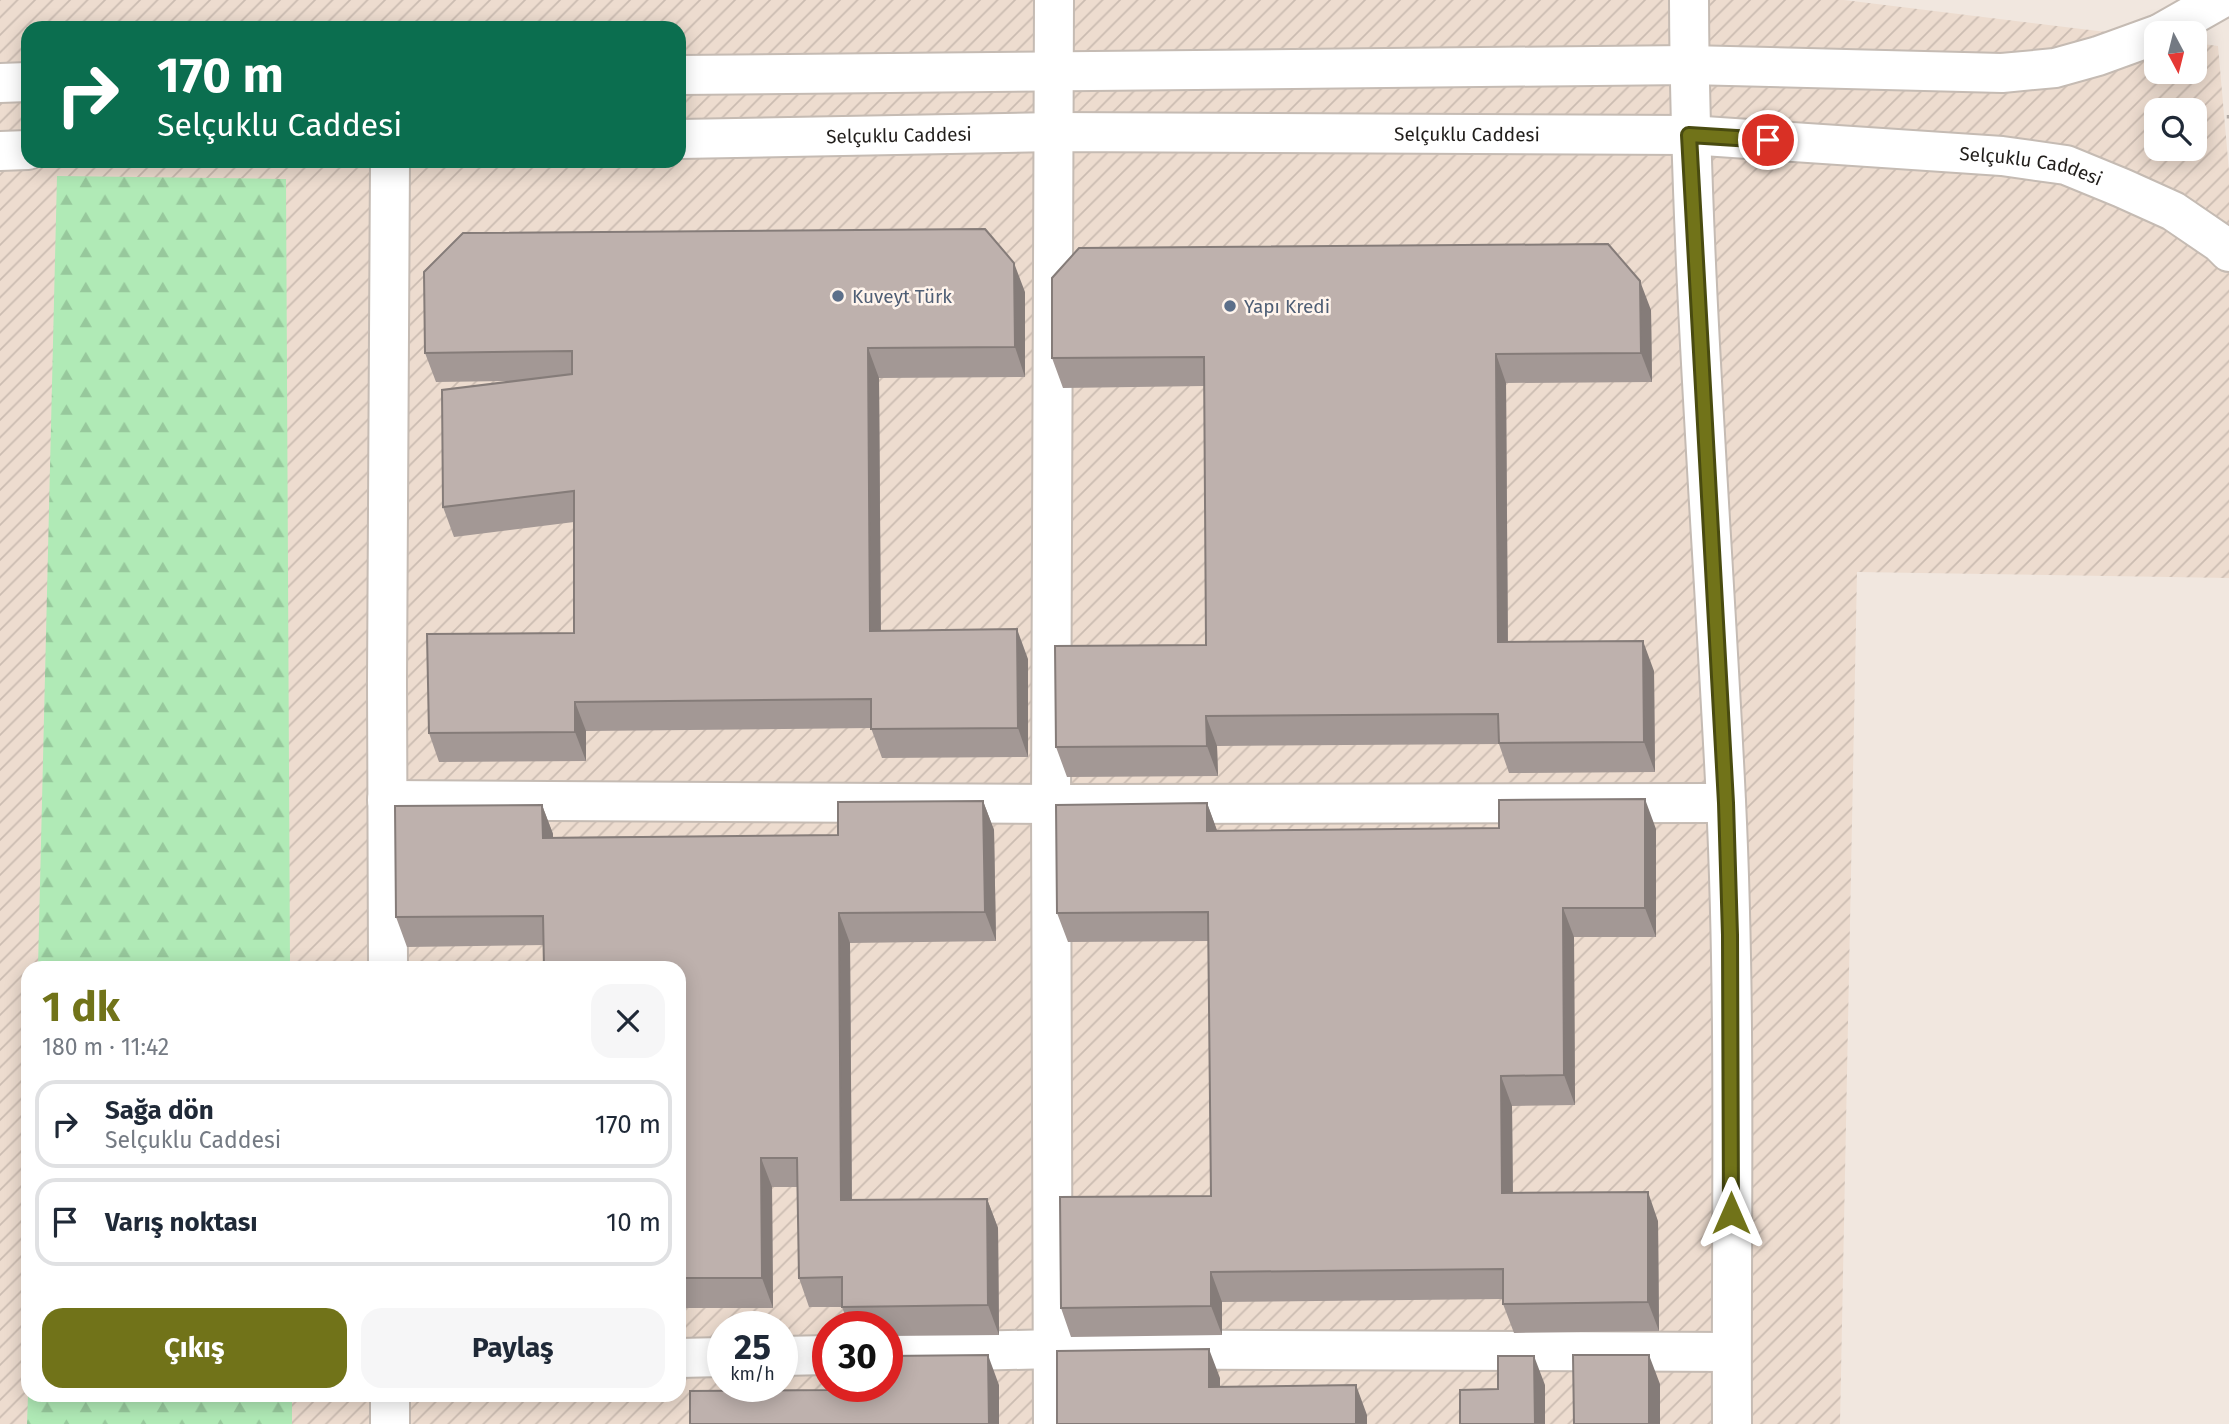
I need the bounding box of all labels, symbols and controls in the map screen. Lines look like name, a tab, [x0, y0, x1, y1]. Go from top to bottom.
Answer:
north arrow	[2144, 21, 2207, 84]
map controls	[2144, 21, 2207, 161]
text: 170 m	[157, 46, 284, 105]
icon: right	[42, 49, 133, 140]
button: search	[2144, 98, 2207, 161]
text: Selçuklu Caddesi	[157, 106, 402, 144]
pin	[1738, 110, 1798, 170]
icon: arrive	[1749, 121, 1787, 159]
street label: Selçuklu Caddesi	[826, 122, 972, 148]
street label: Selçuklu Caddesi	[1394, 122, 1540, 146]
street label: Selçuklu Caddesi	[1959, 142, 2106, 190]
place label: Kuveyt Türk	[852, 285, 952, 308]
marker: Kuveyt Türk	[830, 288, 846, 304]
place label: Yapı Kredi	[1244, 295, 1330, 318]
marker: Yapı Kredi	[1222, 298, 1238, 314]
text: 1 dk	[42, 982, 120, 1032]
button: close	[591, 984, 665, 1058]
text: 180 m · 11:42	[42, 1033, 169, 1061]
text: Sağa dön	[105, 1095, 214, 1126]
icon: right	[46, 1105, 84, 1143]
text: 170 m	[595, 1109, 661, 1140]
text: Selçuklu Caddesi	[105, 1126, 281, 1154]
position arrow	[1694, 1176, 1768, 1250]
icon: arrive	[46, 1203, 84, 1241]
text: Varış noktası	[105, 1207, 258, 1238]
text: 10 m	[606, 1207, 661, 1238]
button: Çıkış	[42, 1308, 347, 1388]
button: Paylaş	[361, 1308, 665, 1388]
speed limit sign: 30	[812, 1311, 903, 1402]
text: 25	[734, 1326, 771, 1368]
text: km/h	[730, 1363, 775, 1385]

